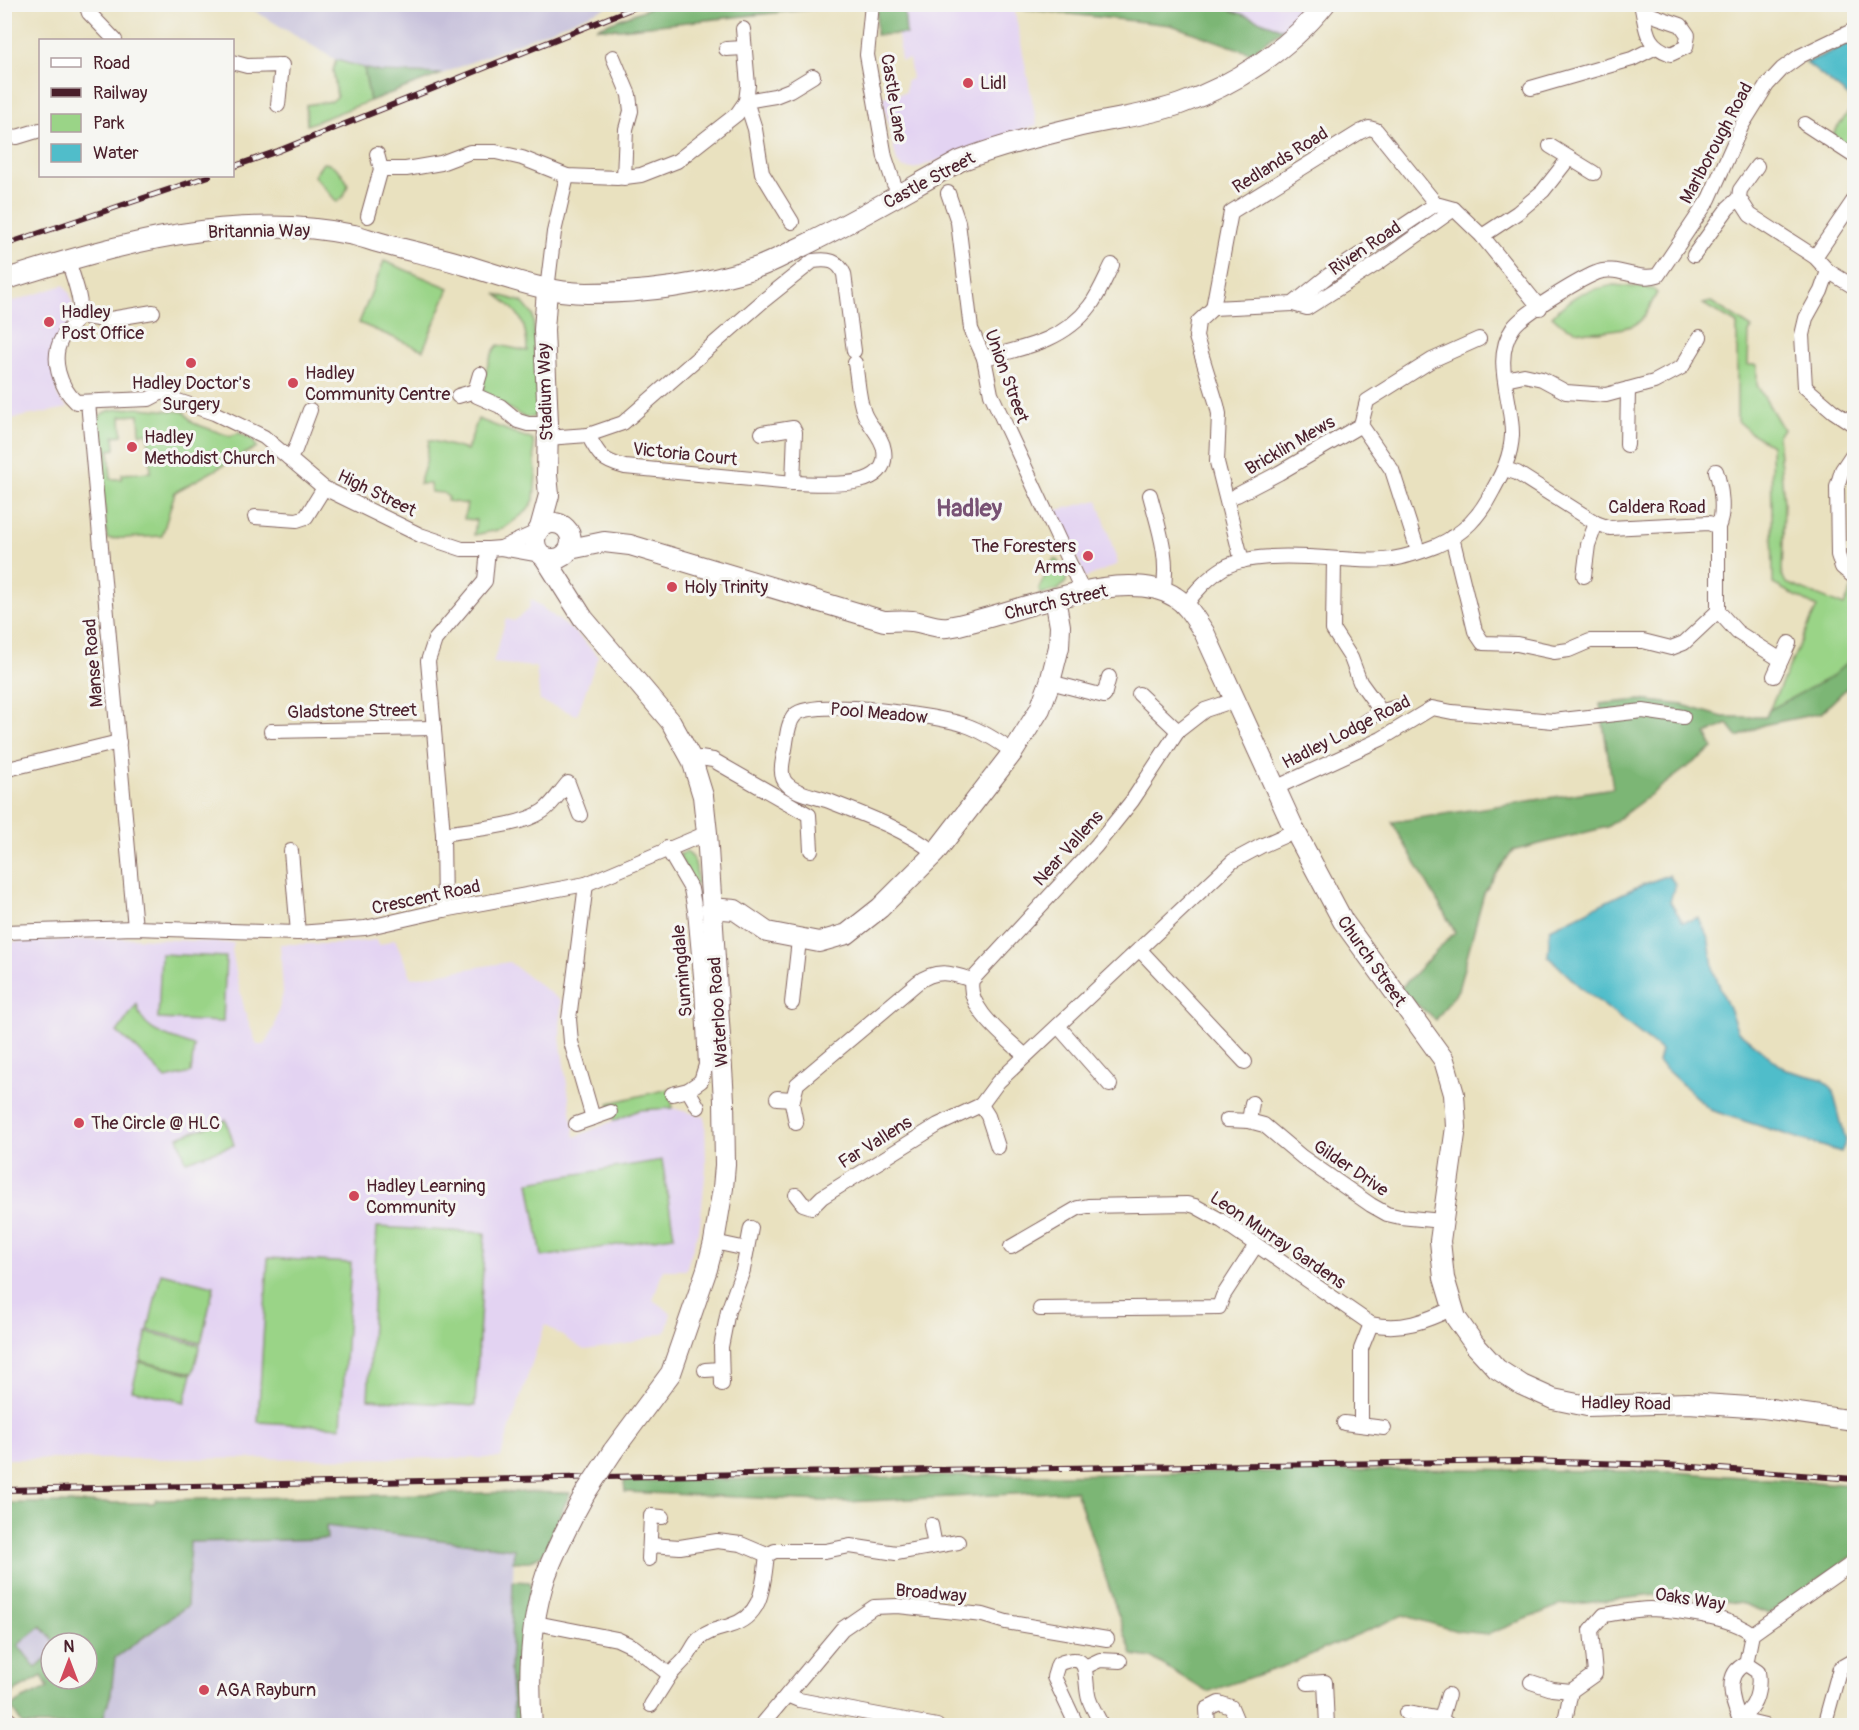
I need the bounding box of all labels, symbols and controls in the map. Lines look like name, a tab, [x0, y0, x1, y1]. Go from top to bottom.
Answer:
legend	[39, 39, 234, 177]
text: Road	[93, 52, 130, 75]
street label: Castle Lane	[875, 52, 912, 144]
place label: Lidl	[980, 72, 1006, 95]
marker: Lidl	[961, 76, 975, 90]
street label: Marlborough Road	[1675, 79, 1758, 208]
text: Railway	[93, 82, 148, 105]
text: Park	[93, 112, 125, 135]
street label: Redlands Road	[1228, 122, 1332, 199]
text: Water	[93, 142, 139, 165]
street label: Castle Street	[879, 146, 980, 214]
street label: Riven Road	[1325, 216, 1406, 281]
street label: Britannia Way	[208, 219, 311, 244]
place label: Hadley Post Office	[61, 301, 144, 345]
marker: Hadley Post Office	[42, 315, 56, 329]
street label: Union Street	[979, 326, 1034, 427]
street label: Stadium Way	[532, 342, 559, 441]
marker: Hadley Doctor's Surgery	[184, 356, 198, 370]
place label: Hadley Community Centre	[305, 362, 450, 406]
place label: Hadley Doctor's Surgery	[132, 372, 250, 416]
marker: Hadley Community Centre	[286, 376, 300, 390]
street label: Bricklin Mews	[1241, 410, 1339, 480]
place label: Hadley Methodist Church	[144, 426, 275, 470]
street label: Victoria Court	[631, 438, 739, 472]
marker: Hadley Methodist Church	[125, 440, 139, 454]
street label: High Street	[334, 464, 421, 523]
district label: Hadley	[936, 494, 1003, 523]
street label: Caldera Road	[1608, 496, 1706, 519]
place label: The Foresters Arms	[972, 535, 1076, 579]
marker: The Foresters Arms	[1081, 549, 1095, 563]
place label: Holy Trinity	[684, 576, 768, 599]
street label: Church Street	[1002, 579, 1111, 626]
marker: Holy Trinity	[665, 580, 679, 594]
street label: Manse Road	[78, 618, 109, 708]
street label: Hadley Lodge Road	[1278, 690, 1414, 775]
street label: Pool Meadow	[829, 698, 929, 729]
street label: Gladstone Street	[287, 699, 418, 724]
street label: Near Vallens	[1028, 806, 1108, 891]
street label: Crescent Road	[370, 875, 482, 920]
street label: Church Street	[1332, 912, 1412, 1012]
street label: Sunningdale	[667, 924, 698, 1018]
street label: Waterloo Road	[703, 956, 734, 1068]
street label: Far Vallens	[834, 1111, 916, 1174]
place label: The Circle @ HLC	[91, 1112, 220, 1135]
marker: The Circle @ HLC	[72, 1116, 86, 1130]
street label: Gilder Drive	[1309, 1135, 1393, 1202]
place label: Hadley Learning Community	[366, 1175, 486, 1219]
street label: Leon Murray Gardens	[1205, 1186, 1350, 1294]
marker: Hadley Learning Community	[347, 1189, 361, 1203]
street label: Hadley Road	[1580, 1391, 1671, 1416]
street label: Broadway	[894, 1579, 968, 1608]
street label: Oaks Way	[1653, 1583, 1727, 1616]
north arrow	[39, 1631, 99, 1691]
text: N	[64, 1637, 75, 1657]
place label: AGA Rayburn	[216, 1679, 316, 1702]
marker: AGA Rayburn	[197, 1683, 211, 1697]

